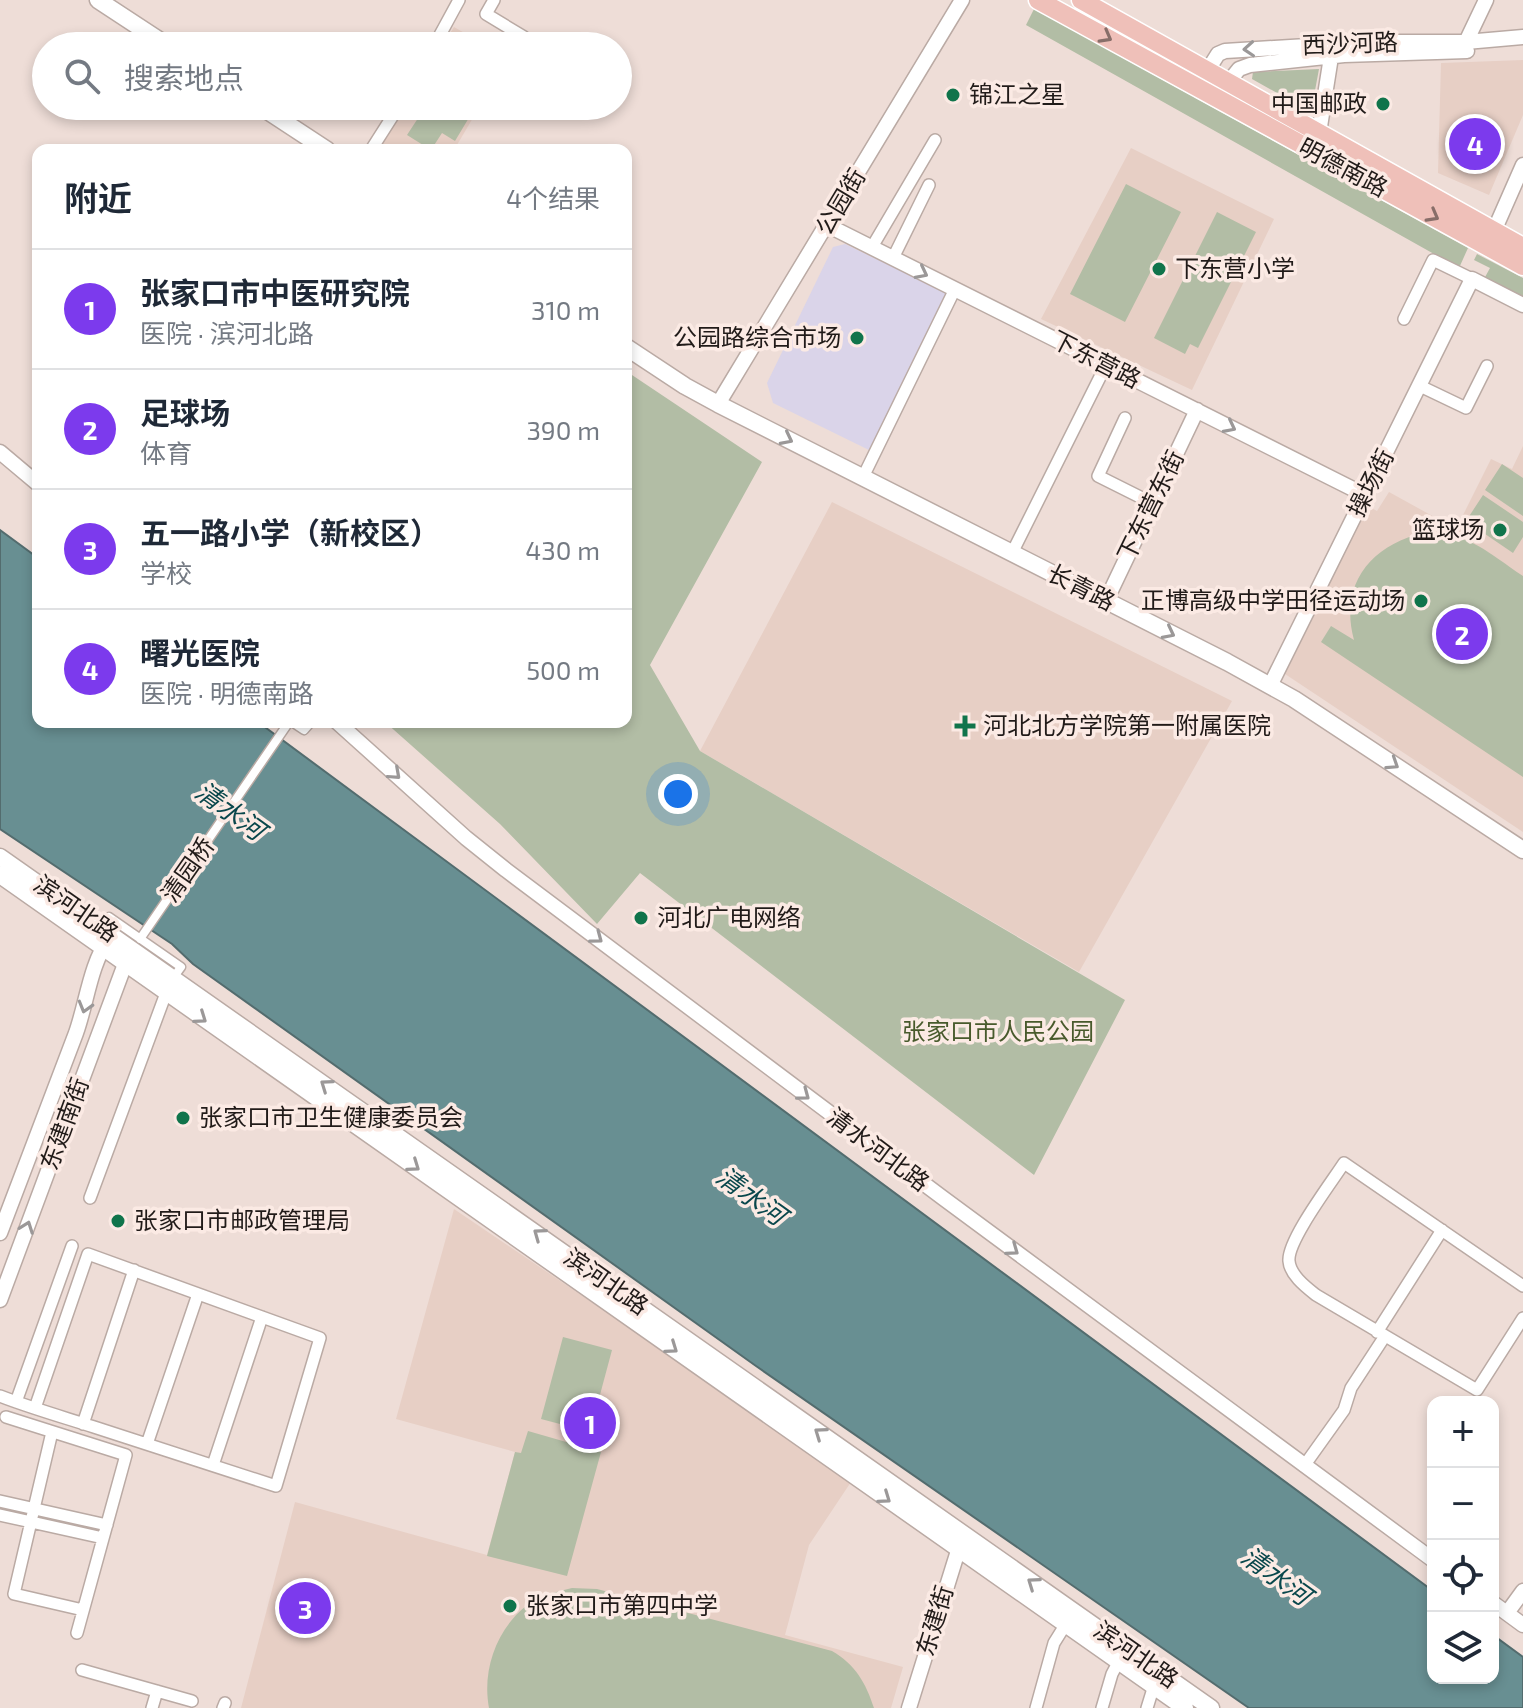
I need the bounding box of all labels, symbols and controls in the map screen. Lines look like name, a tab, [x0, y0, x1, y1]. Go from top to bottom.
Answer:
street label: 西沙河路	[1301, 26, 1398, 59]
one-way arrow	[1098, 28, 1113, 43]
search box	[32, 32, 632, 120]
one-way arrow	[1242, 41, 1255, 58]
icon: search	[60, 54, 104, 98]
text: 搜索地点	[124, 59, 244, 95]
place label: 锦江之星	[969, 79, 1065, 108]
marker: 锦江之星	[944, 86, 962, 104]
place label: 中国邮政	[1271, 88, 1367, 117]
marker: 中国邮政	[1374, 95, 1392, 113]
pin: 4	[1449, 114, 1501, 174]
street label: 明德南路	[1295, 131, 1393, 202]
street label: 公园街	[809, 163, 871, 240]
text: 附近	[64, 177, 132, 218]
text: 4个结果	[506, 182, 600, 213]
one-way arrow	[1424, 206, 1438, 222]
place label: 下东营小学	[1175, 253, 1295, 282]
marker: 下东营小学	[1150, 260, 1168, 278]
one-way arrow	[914, 263, 929, 278]
text: 张家口市中医研究院	[140, 274, 410, 310]
text: 1	[84, 294, 96, 325]
text: 310 m	[531, 294, 600, 325]
text: 医院 · 滨河北路	[140, 317, 314, 348]
place label: 公园路综合市场	[673, 322, 841, 351]
street label: 下东营路	[1047, 324, 1146, 393]
marker: 公园路综合市场	[848, 329, 866, 347]
text: 足球场	[140, 394, 230, 430]
text: 2	[82, 414, 98, 445]
text: 390 m	[526, 414, 600, 445]
one-way arrow	[1221, 417, 1236, 433]
one-way arrow	[779, 429, 794, 445]
text: 体育	[140, 437, 192, 468]
street label: 操场街	[1340, 444, 1399, 521]
street label: 下东营东街	[1110, 445, 1189, 566]
text: 五一路小学（新校区）	[140, 514, 440, 550]
place label: 篮球场	[1412, 514, 1484, 543]
marker: 篮球场	[1491, 521, 1509, 539]
text: 3	[83, 534, 97, 565]
text: 430 m	[525, 534, 600, 565]
text: 学校	[140, 557, 192, 588]
street label: 长青路	[1043, 557, 1120, 616]
place label: 正博高级中学田径运动场	[1141, 585, 1405, 614]
marker: 正博高级中学田径运动场	[1412, 592, 1430, 610]
pin: 2	[1436, 604, 1488, 664]
one-way arrow	[1161, 623, 1175, 639]
text: 曙光医院	[140, 634, 260, 670]
text: 4	[82, 654, 98, 685]
text: 500 m	[526, 654, 600, 685]
text: 医院 · 明德南路	[140, 677, 314, 708]
place label: 河北北方学院第一附属医院	[983, 710, 1271, 739]
marker: 河北北方学院第一附属医院	[954, 715, 976, 737]
one-way arrow	[1384, 755, 1399, 770]
one-way arrow	[386, 764, 401, 779]
water label: 清水河	[190, 774, 276, 848]
your location	[658, 774, 698, 814]
street label: 清园桥	[154, 831, 219, 907]
street label: 滨河北路	[29, 868, 124, 947]
place label: 河北广电网络	[657, 902, 801, 931]
marker: 河北广电网络	[632, 909, 650, 927]
one-way arrow	[588, 929, 602, 943]
one-way arrow	[78, 1000, 94, 1013]
one-way arrow	[192, 1008, 206, 1023]
park label: 张家口市人民公园	[902, 1016, 1094, 1045]
street label: 东建南街	[34, 1073, 94, 1174]
one-way arrow	[321, 1080, 335, 1095]
one-way arrow	[795, 1085, 810, 1099]
street label: 清水河北路	[822, 1101, 936, 1196]
place label: 张家口市卫生健康委员会	[199, 1102, 463, 1131]
marker: 张家口市卫生健康委员会	[174, 1109, 192, 1127]
one-way arrow	[406, 1156, 420, 1171]
water label: 清水河	[711, 1159, 797, 1233]
place label: 张家口市邮政管理局	[134, 1205, 350, 1234]
marker: 张家口市邮政管理局	[109, 1212, 127, 1230]
one-way arrow	[17, 1221, 34, 1235]
one-way arrow	[534, 1230, 548, 1244]
one-way arrow	[1004, 1240, 1018, 1255]
street label: 滨河北路	[559, 1241, 654, 1320]
one-way arrow	[664, 1338, 678, 1353]
pin: 1	[564, 1393, 616, 1453]
map controls	[1427, 1396, 1499, 1684]
button: +	[1427, 1396, 1499, 1468]
one-way arrow	[814, 1428, 829, 1443]
button: −	[1427, 1468, 1499, 1540]
one-way arrow	[876, 1488, 891, 1503]
water label: 清水河	[1236, 1539, 1322, 1613]
button: locate	[1427, 1540, 1499, 1612]
pin: 3	[279, 1578, 331, 1638]
one-way arrow	[1027, 1578, 1041, 1593]
street label: 东建街	[909, 1582, 958, 1659]
place label: 张家口市第四中学	[526, 1590, 718, 1619]
marker: 张家口市第四中学	[501, 1597, 519, 1615]
button: layers	[1427, 1612, 1499, 1684]
street label: 滨河北路	[1089, 1614, 1184, 1693]

